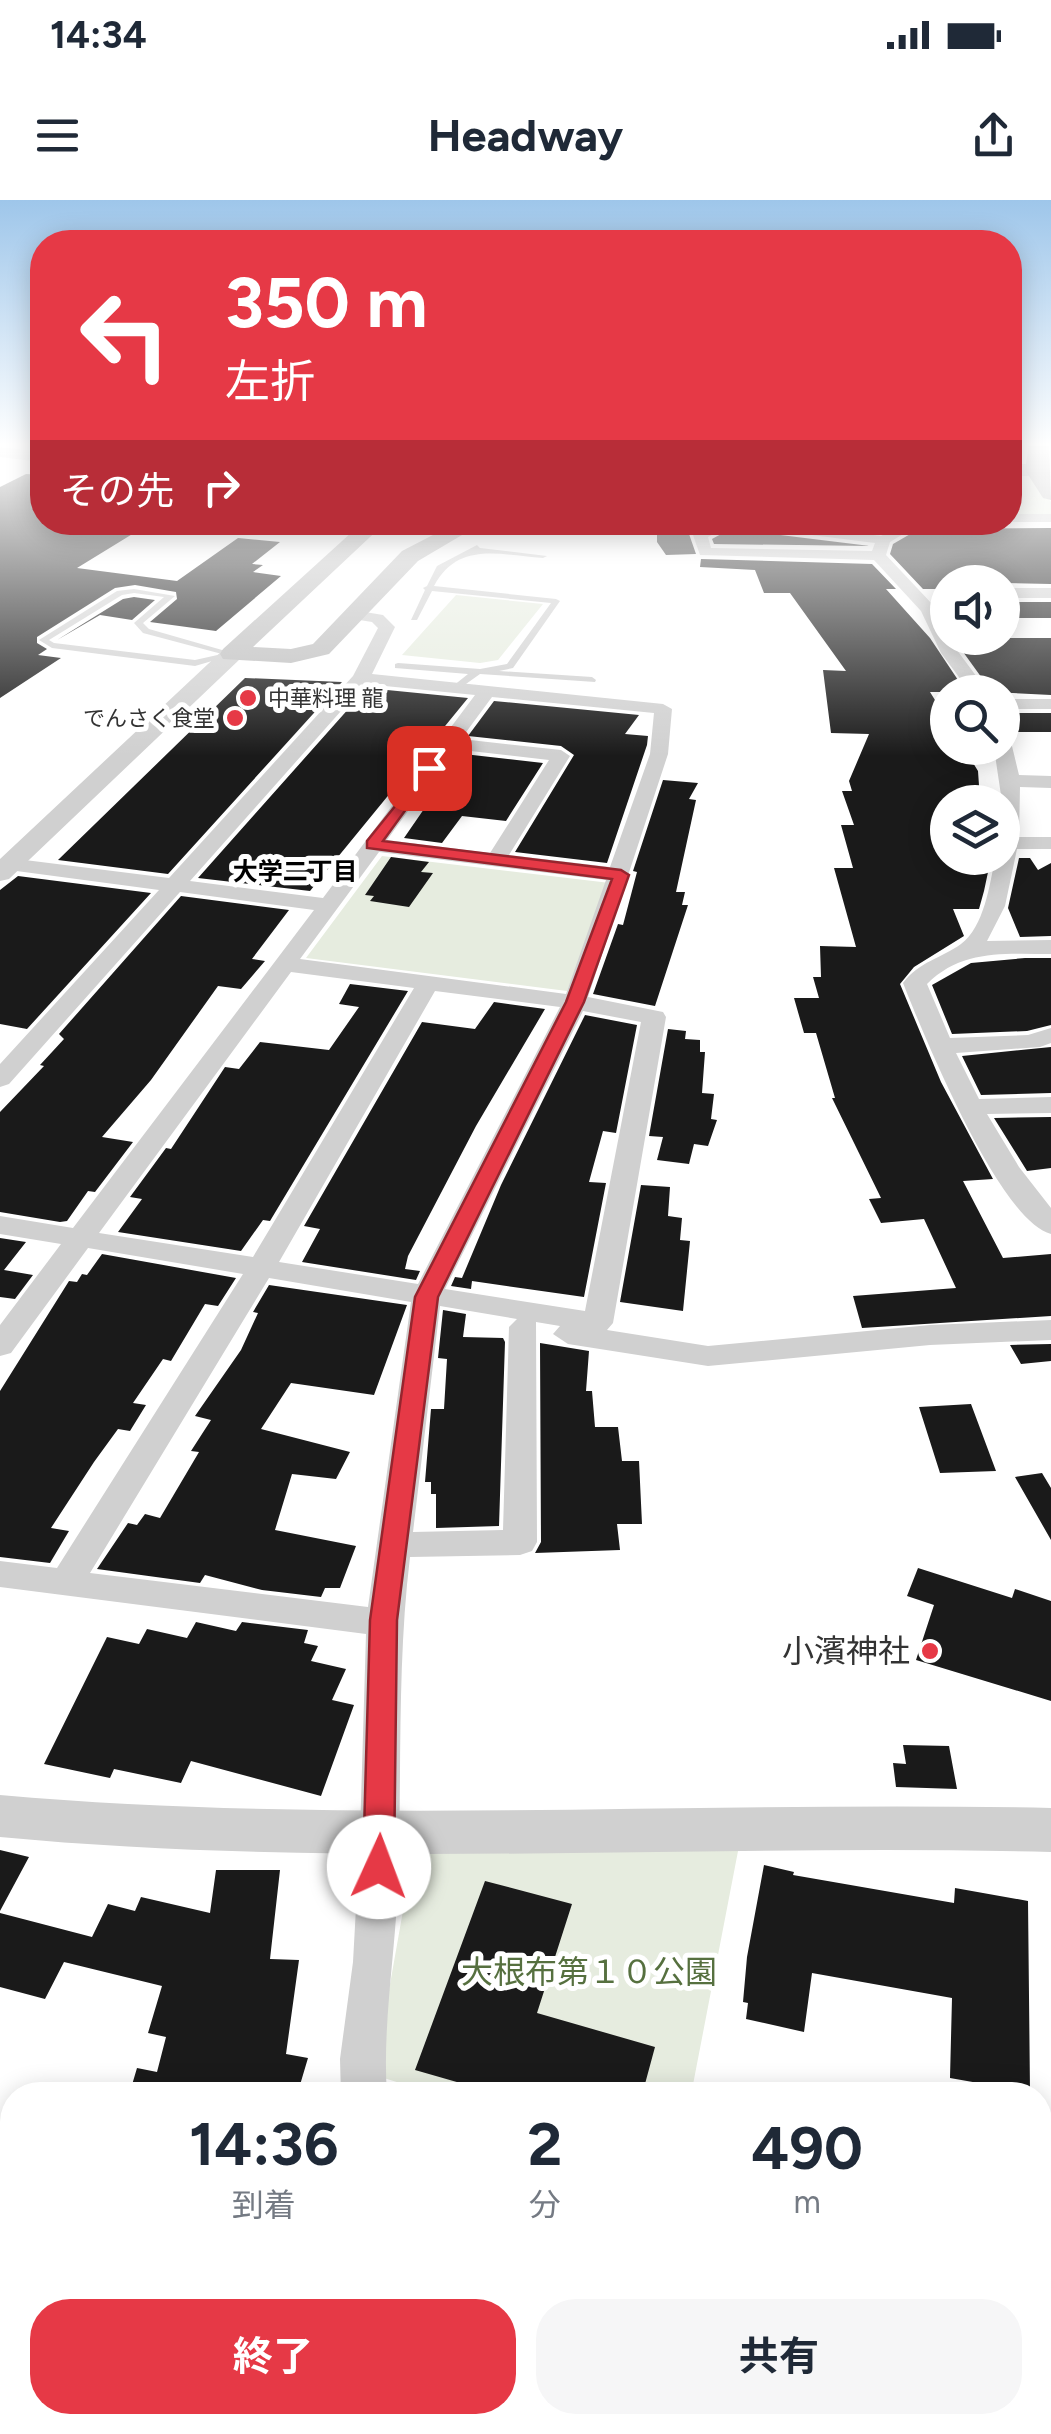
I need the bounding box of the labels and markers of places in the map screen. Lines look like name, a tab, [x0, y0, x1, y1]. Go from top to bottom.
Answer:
place label: 中華料理 龍	[268, 685, 383, 712]
marker: 中華料理 龍	[237, 687, 259, 709]
place label: でんさく食堂	[83, 705, 215, 732]
marker: でんさく食堂	[224, 707, 246, 729]
pin	[387, 726, 472, 811]
place label: 小濱神社	[782, 1632, 910, 1670]
marker: 小濱神社	[919, 1640, 941, 1662]

